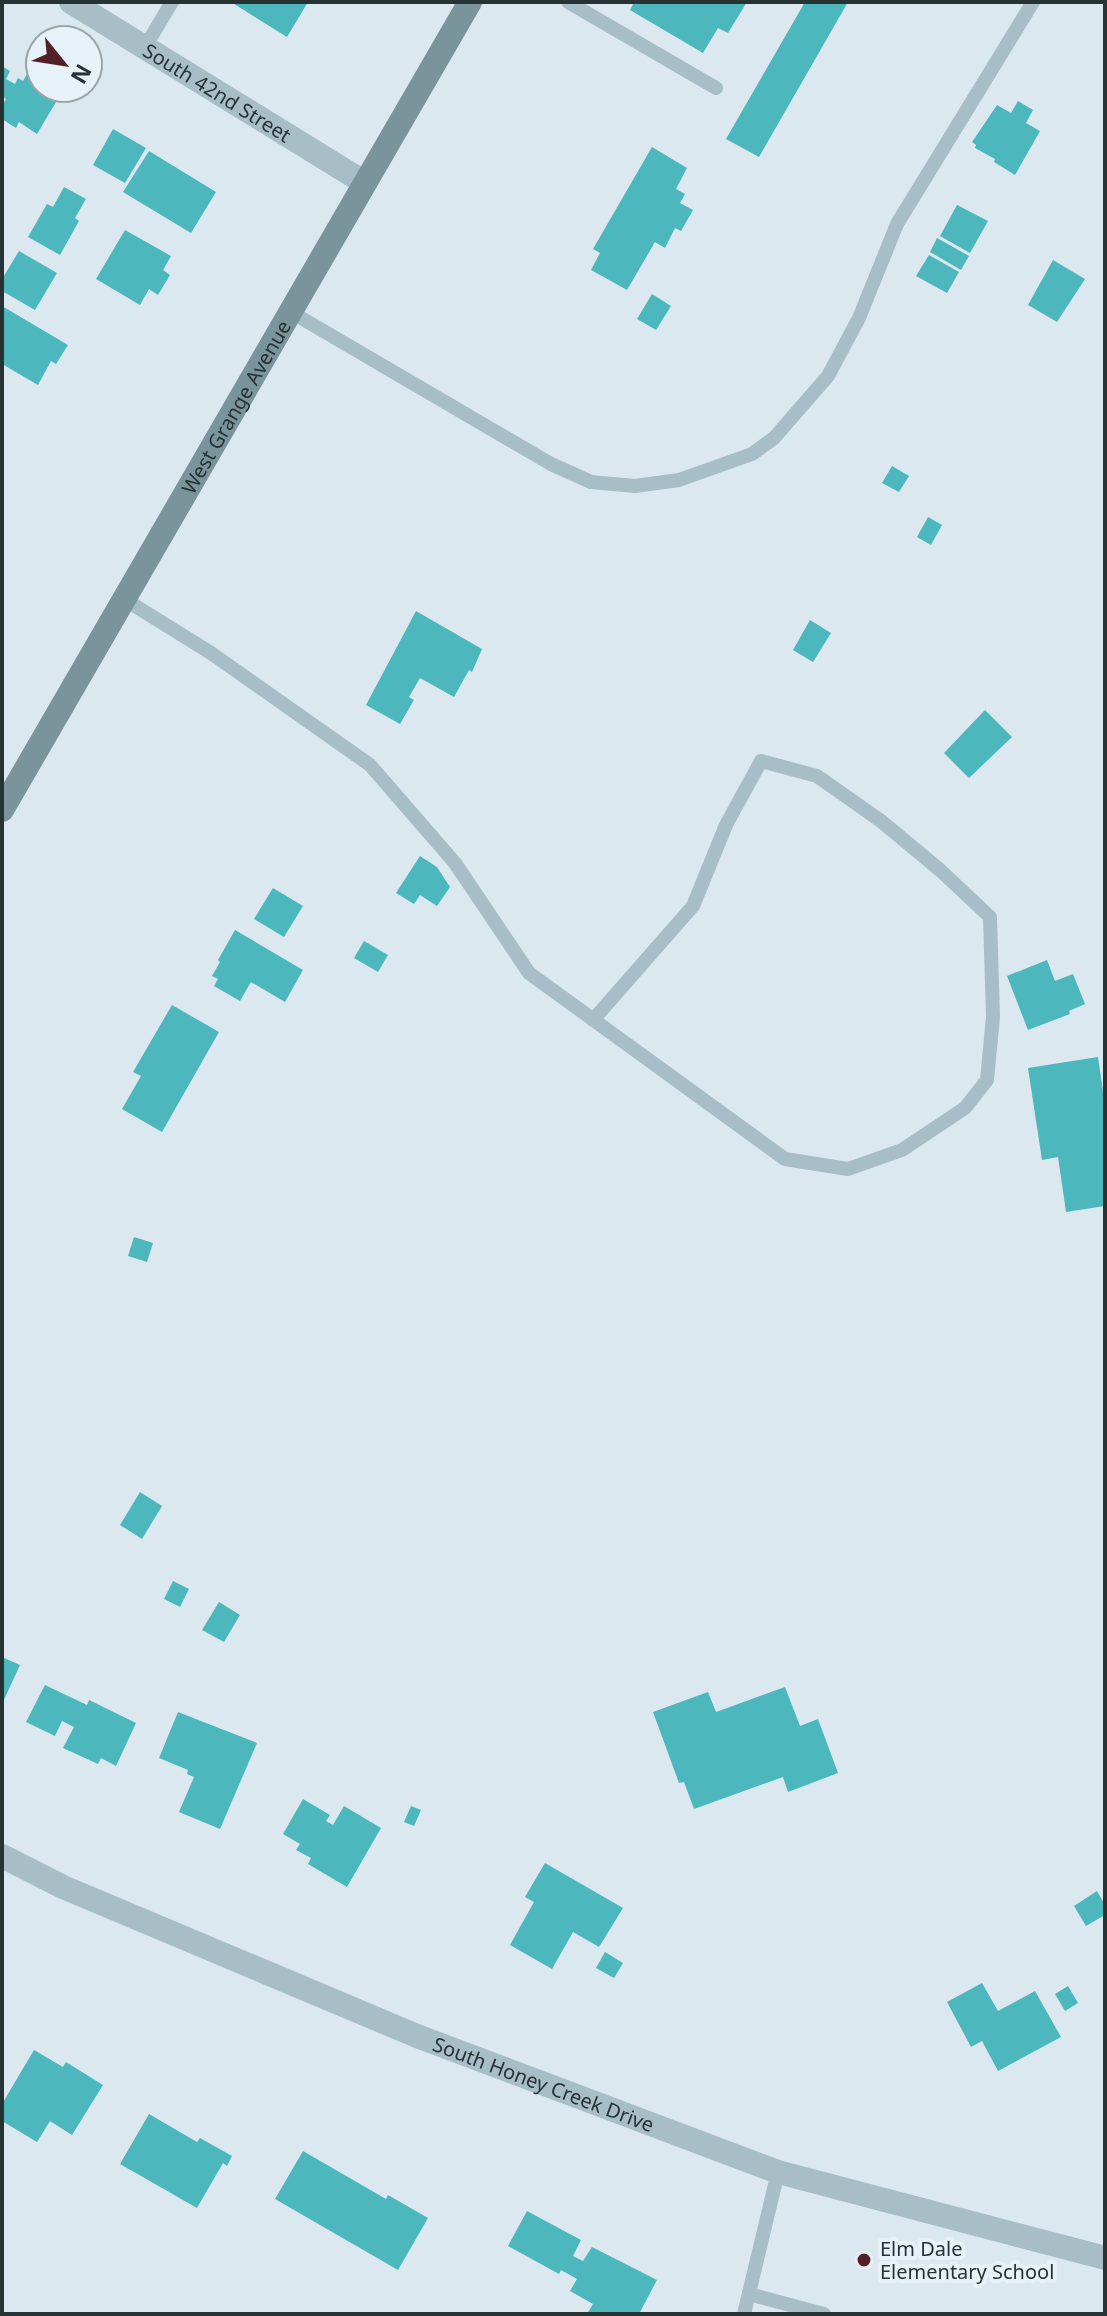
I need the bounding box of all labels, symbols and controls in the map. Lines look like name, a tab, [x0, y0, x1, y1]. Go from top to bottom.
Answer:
north arrow	[24, 24, 104, 104]
street label: South 42nd Street	[138, 36, 296, 148]
text: N	[65, 59, 100, 90]
street label: West Grange Avenue	[175, 315, 297, 499]
street label: South Honey Creek Drive	[429, 2030, 658, 2138]
place label: Elm Dale Elementary School	[880, 2235, 1054, 2285]
marker: Elm Dale Elementary School	[855, 2251, 873, 2269]

